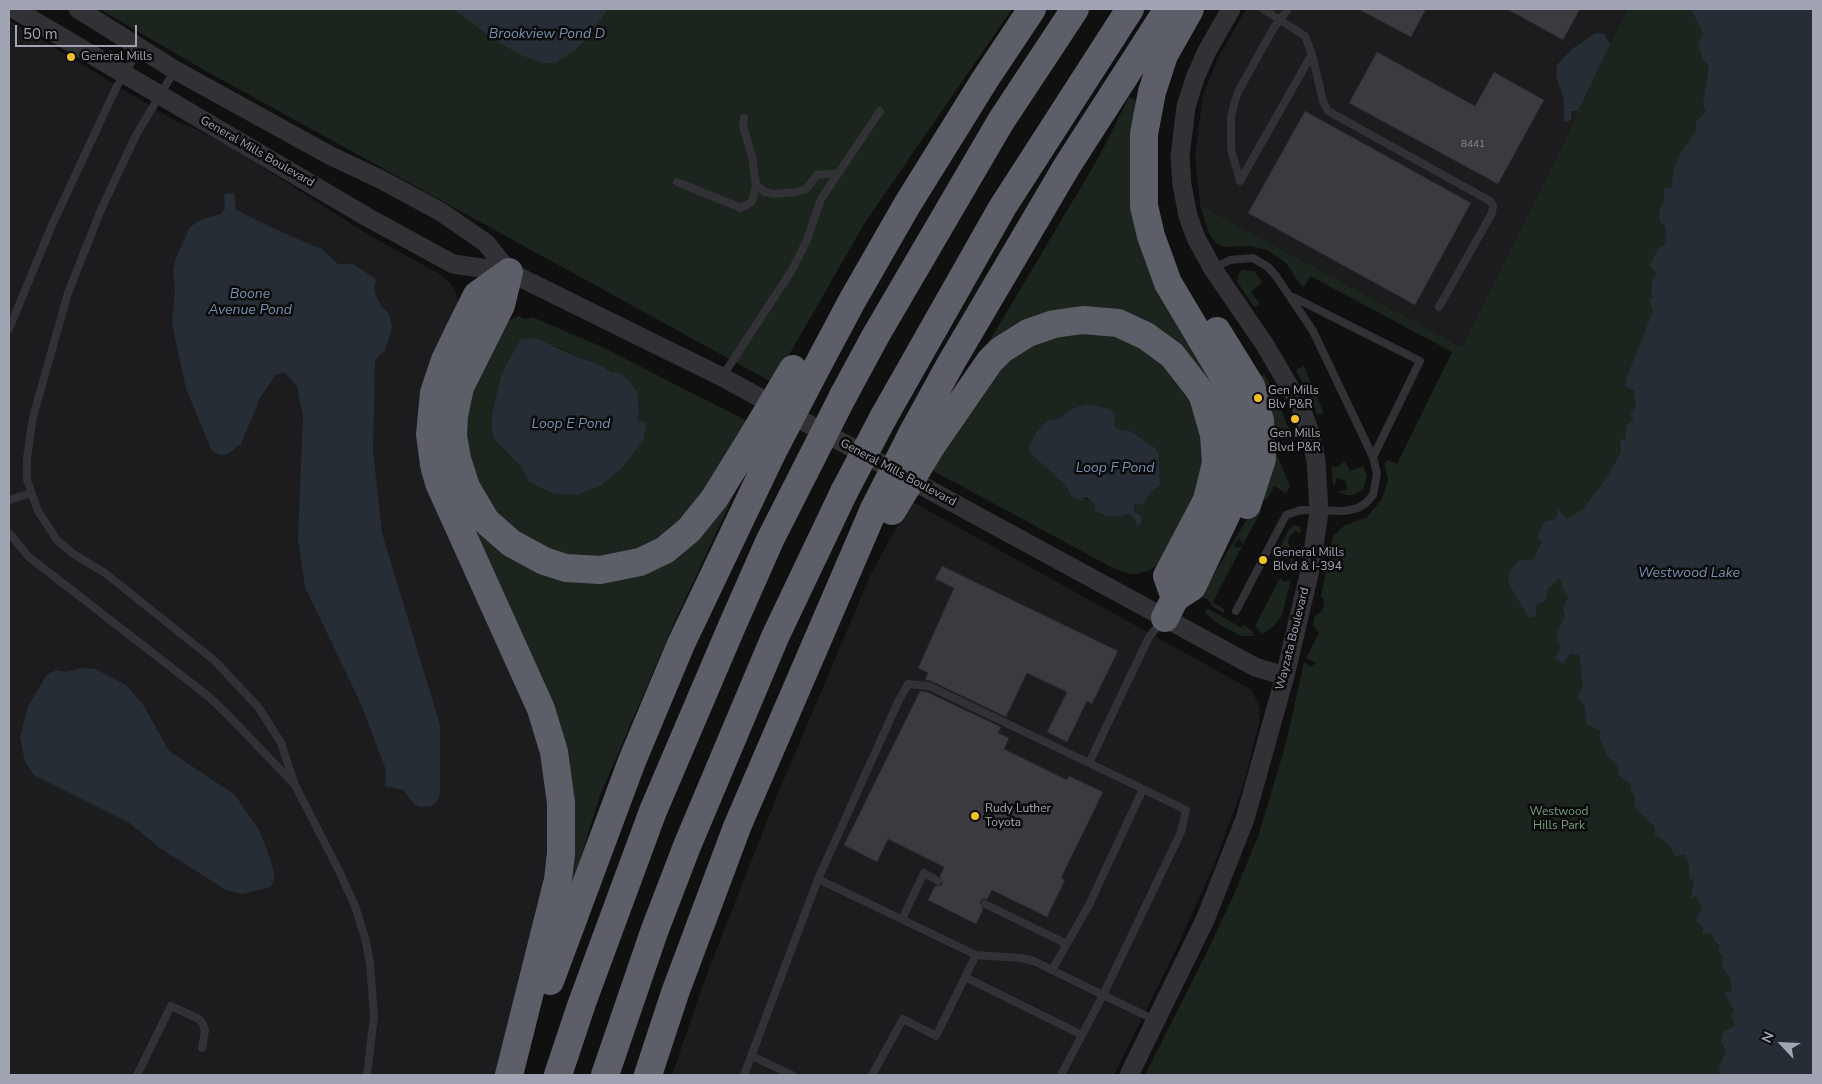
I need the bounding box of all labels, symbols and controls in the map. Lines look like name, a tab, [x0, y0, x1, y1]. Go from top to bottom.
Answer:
scale bar	[18, 15, 140, 47]
text: 50 m	[23, 24, 58, 44]
water label: Brookview Pond D	[489, 27, 605, 43]
place label: General Mills	[81, 50, 152, 64]
marker: General Mills	[65, 51, 77, 63]
street label: General Mills Boulevard	[197, 113, 317, 191]
house number: 8441	[1461, 139, 1485, 151]
water label: Boone Avenue Pond	[208, 287, 292, 320]
place label: Gen Mills Blv P&R	[1268, 384, 1319, 412]
marker: Gen Mills Blv P&R	[1252, 392, 1264, 404]
marker: Gen Mills Blvd P&R	[1289, 413, 1301, 425]
water label: Loop E Pond	[531, 417, 611, 433]
place label: Gen Mills Blvd P&R	[1269, 427, 1321, 455]
street label: General Mills Boulevard	[837, 436, 959, 510]
water label: Loop F Pond	[1076, 461, 1154, 477]
place label: General Mills Blvd & I-394	[1273, 546, 1344, 574]
marker: General Mills Blvd & I-394	[1257, 554, 1269, 566]
water label: Westwood Lake	[1638, 566, 1740, 582]
street label: Wayzata Boulevard	[1273, 586, 1313, 692]
place label: Rudy Luther Toyota	[985, 802, 1051, 830]
park label: Westwood Hills Park	[1529, 805, 1589, 833]
marker: Rudy Luther Toyota	[969, 810, 981, 822]
north arrow	[1757, 1019, 1807, 1069]
text: N	[1757, 1029, 1779, 1046]

